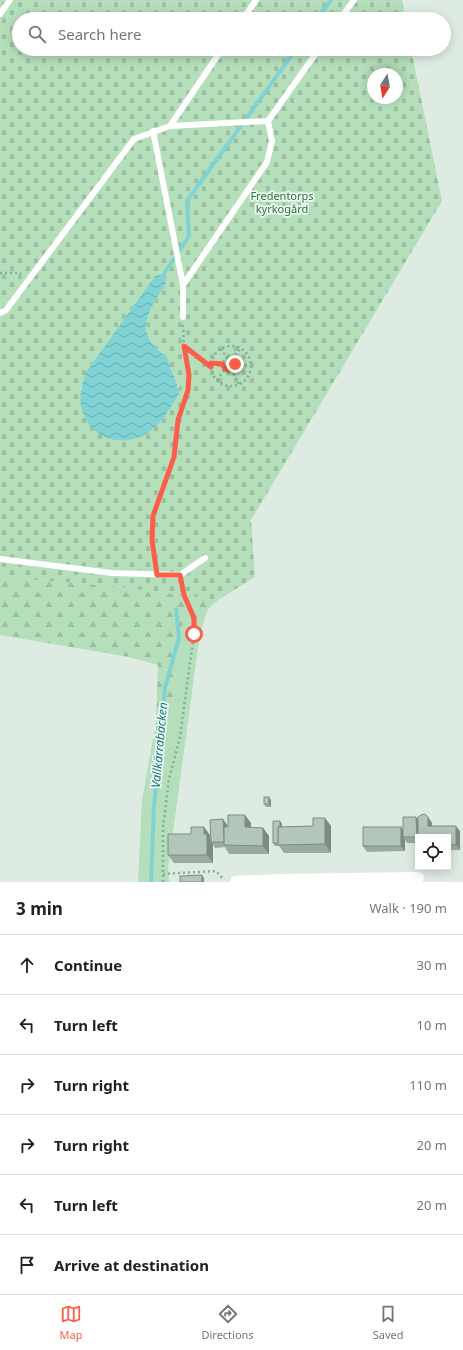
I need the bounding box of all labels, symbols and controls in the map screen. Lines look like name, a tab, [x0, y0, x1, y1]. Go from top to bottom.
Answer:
search box	[12, 12, 451, 56]
icon: search	[26, 23, 48, 45]
text: Search here	[58, 24, 141, 44]
north arrow	[367, 68, 403, 104]
park label: Fredentorps kyrkogård	[250, 188, 314, 216]
route end	[226, 355, 244, 373]
route start	[185, 625, 203, 643]
water label: Vallkärrabäcken	[147, 701, 171, 789]
map controls	[415, 834, 451, 870]
button: locate	[415, 834, 451, 870]
text: 3 min	[16, 897, 63, 920]
text: Walk · 190 m	[369, 899, 447, 917]
icon: ahead	[16, 954, 38, 976]
text: Continue	[54, 955, 122, 975]
text: 30 m	[417, 956, 447, 974]
icon: left	[16, 1014, 38, 1036]
text: Turn left	[54, 1015, 118, 1035]
text: 10 m	[417, 1016, 447, 1034]
icon: right	[16, 1074, 38, 1096]
text: Turn right	[54, 1075, 129, 1095]
text: 110 m	[409, 1076, 447, 1094]
icon: right	[16, 1134, 38, 1156]
text: Turn right	[54, 1135, 129, 1155]
text: 20 m	[417, 1136, 447, 1154]
icon: left	[16, 1194, 38, 1216]
text: Turn left	[54, 1195, 118, 1215]
text: 20 m	[417, 1196, 447, 1214]
icon: arrive	[16, 1254, 38, 1276]
text: Arrive at destination	[54, 1255, 209, 1275]
tab: Map	[60, 1303, 82, 1342]
tab: Directions	[201, 1303, 254, 1342]
tab: Saved	[373, 1303, 403, 1342]

